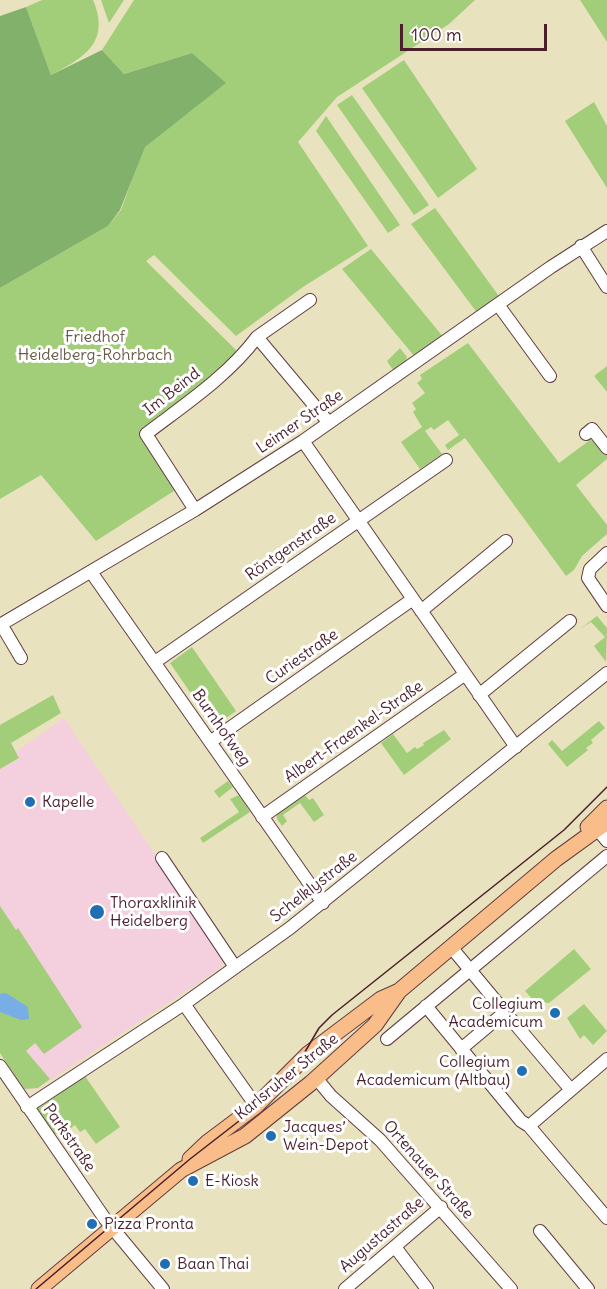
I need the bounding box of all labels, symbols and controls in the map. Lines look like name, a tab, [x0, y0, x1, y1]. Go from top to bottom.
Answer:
scale bar	[403, 12, 550, 50]
text: 100 m	[411, 23, 462, 46]
park label: Friedhof Heidelberg-Rohrbach	[18, 327, 172, 365]
street label: Im Beind	[140, 364, 204, 420]
street label: Leimer Straße	[253, 386, 347, 458]
street label: Röntgenstraße	[242, 509, 340, 585]
street label: Curiestraße	[262, 625, 342, 689]
street label: Albert-Fraenkel-Straße	[281, 677, 427, 787]
street label: Burnhofweg	[188, 686, 254, 770]
place label: Kapelle	[42, 792, 94, 812]
marker: Kapelle	[23, 795, 37, 809]
street label: Schelklystraße	[267, 847, 361, 927]
place label: Thoraxklinik Heidelberg	[110, 893, 196, 931]
marker: Thoraxklinik Heidelberg	[88, 903, 106, 921]
place label: Collegium Academicum	[449, 994, 543, 1032]
marker: Collegium Academicum	[548, 1006, 562, 1020]
street label: Karlsruher Straße	[232, 1030, 342, 1124]
place label: Collegium Academicum (Altbau)	[356, 1052, 510, 1090]
marker: Collegium Academicum (Altbau)	[515, 1064, 529, 1078]
street label: Parkstraße	[39, 1100, 99, 1176]
place label: Jacques’ Wein-Depot	[283, 1117, 368, 1155]
street label: Ortenauer Straße	[379, 1117, 477, 1223]
marker: Jacques’ Wein-Depot	[264, 1129, 278, 1143]
place label: E-Kiosk	[205, 1171, 259, 1191]
marker: E-Kiosk	[186, 1174, 200, 1188]
street label: Augustastraße	[336, 1193, 428, 1277]
place label: Pizza Pronta	[104, 1214, 194, 1234]
marker: Pizza Pronta	[85, 1217, 99, 1231]
place label: Baan Thai	[177, 1254, 249, 1274]
marker: Baan Thai	[158, 1257, 172, 1271]

